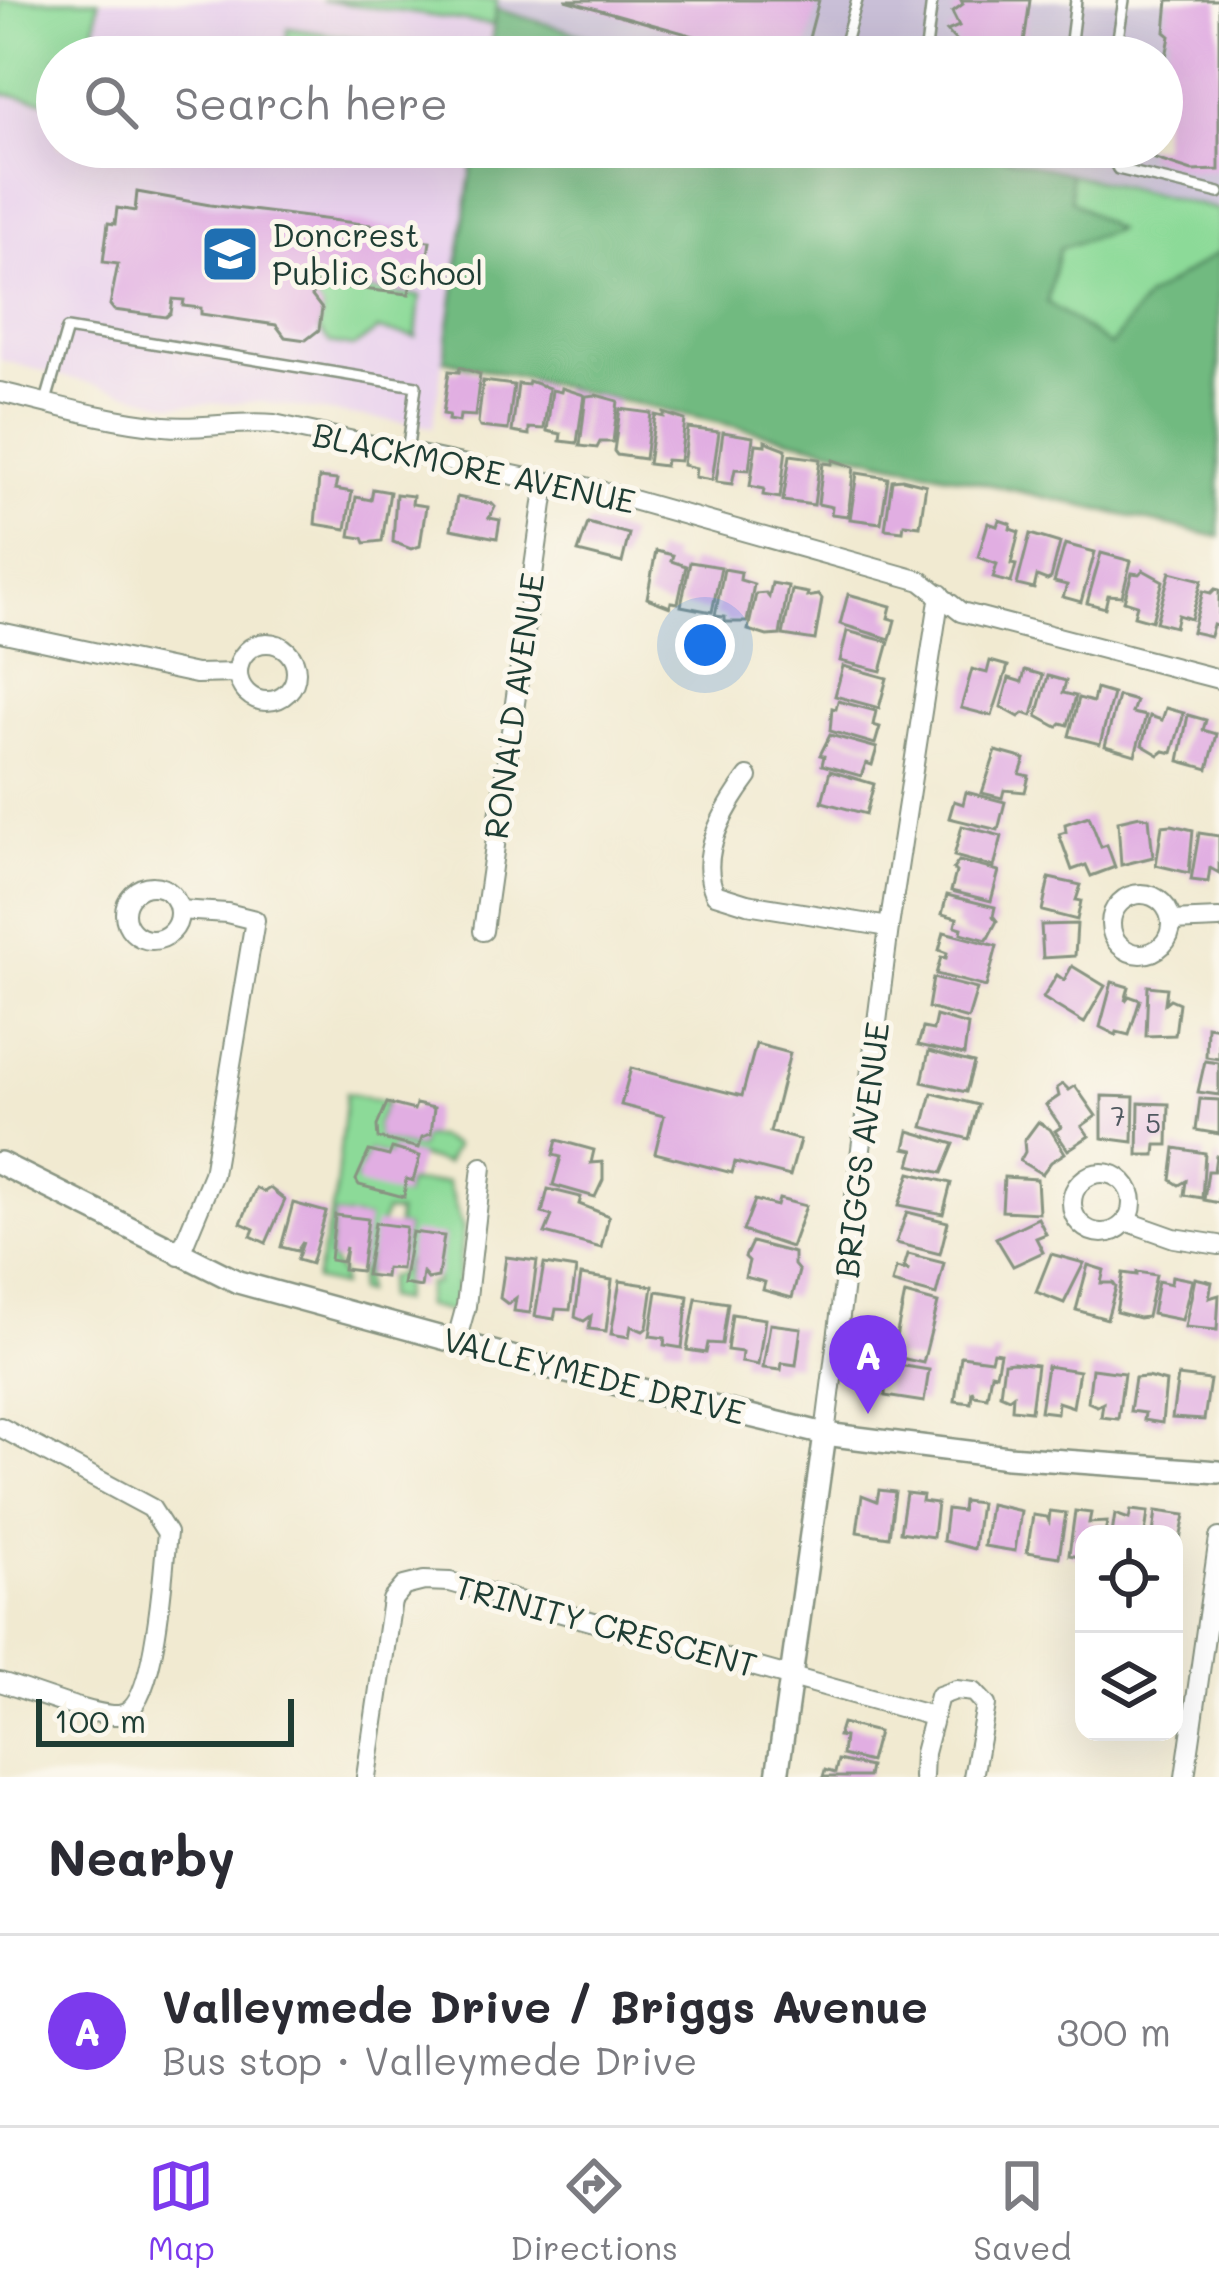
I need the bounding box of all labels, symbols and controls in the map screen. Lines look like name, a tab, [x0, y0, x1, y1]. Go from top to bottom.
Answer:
search box	[36, 36, 1183, 168]
icon: search	[78, 69, 144, 135]
text: Search here	[174, 73, 448, 131]
place label: Doncrest Public School	[272, 212, 484, 293]
school or university icon: Doncrest Public School	[199, 223, 261, 285]
street label: BLACKMORE AVENUE	[309, 411, 640, 522]
street label: RONALD AVENUE	[473, 570, 552, 842]
your location	[675, 615, 735, 675]
street label: BRIGGS AVENUE	[823, 1019, 898, 1280]
house number: 7	[1110, 1098, 1126, 1133]
house number: 5	[1145, 1105, 1161, 1140]
pin: A	[829, 1315, 907, 1414]
street label: VALLEYMEDE DRIVE	[439, 1316, 750, 1433]
map controls	[1075, 1525, 1183, 1741]
button: locate	[1075, 1525, 1183, 1633]
street label: TRINITY CRESCENT	[451, 1564, 762, 1686]
button: layers	[1075, 1633, 1183, 1741]
scale bar	[36, 1693, 294, 1746]
text: 100 m	[54, 1698, 146, 1741]
text: Nearby	[48, 1822, 235, 1889]
text: Valleymede Drive / Briggs Avenue	[162, 1976, 928, 2034]
text: A	[73, 2005, 101, 2056]
text: 300 m	[1056, 2005, 1171, 2056]
text: Bus stop · Valleymede Drive	[162, 2034, 697, 2085]
tab: Map	[148, 2153, 215, 2268]
tab: Directions	[510, 2153, 678, 2268]
tab: Saved	[973, 2153, 1071, 2268]

